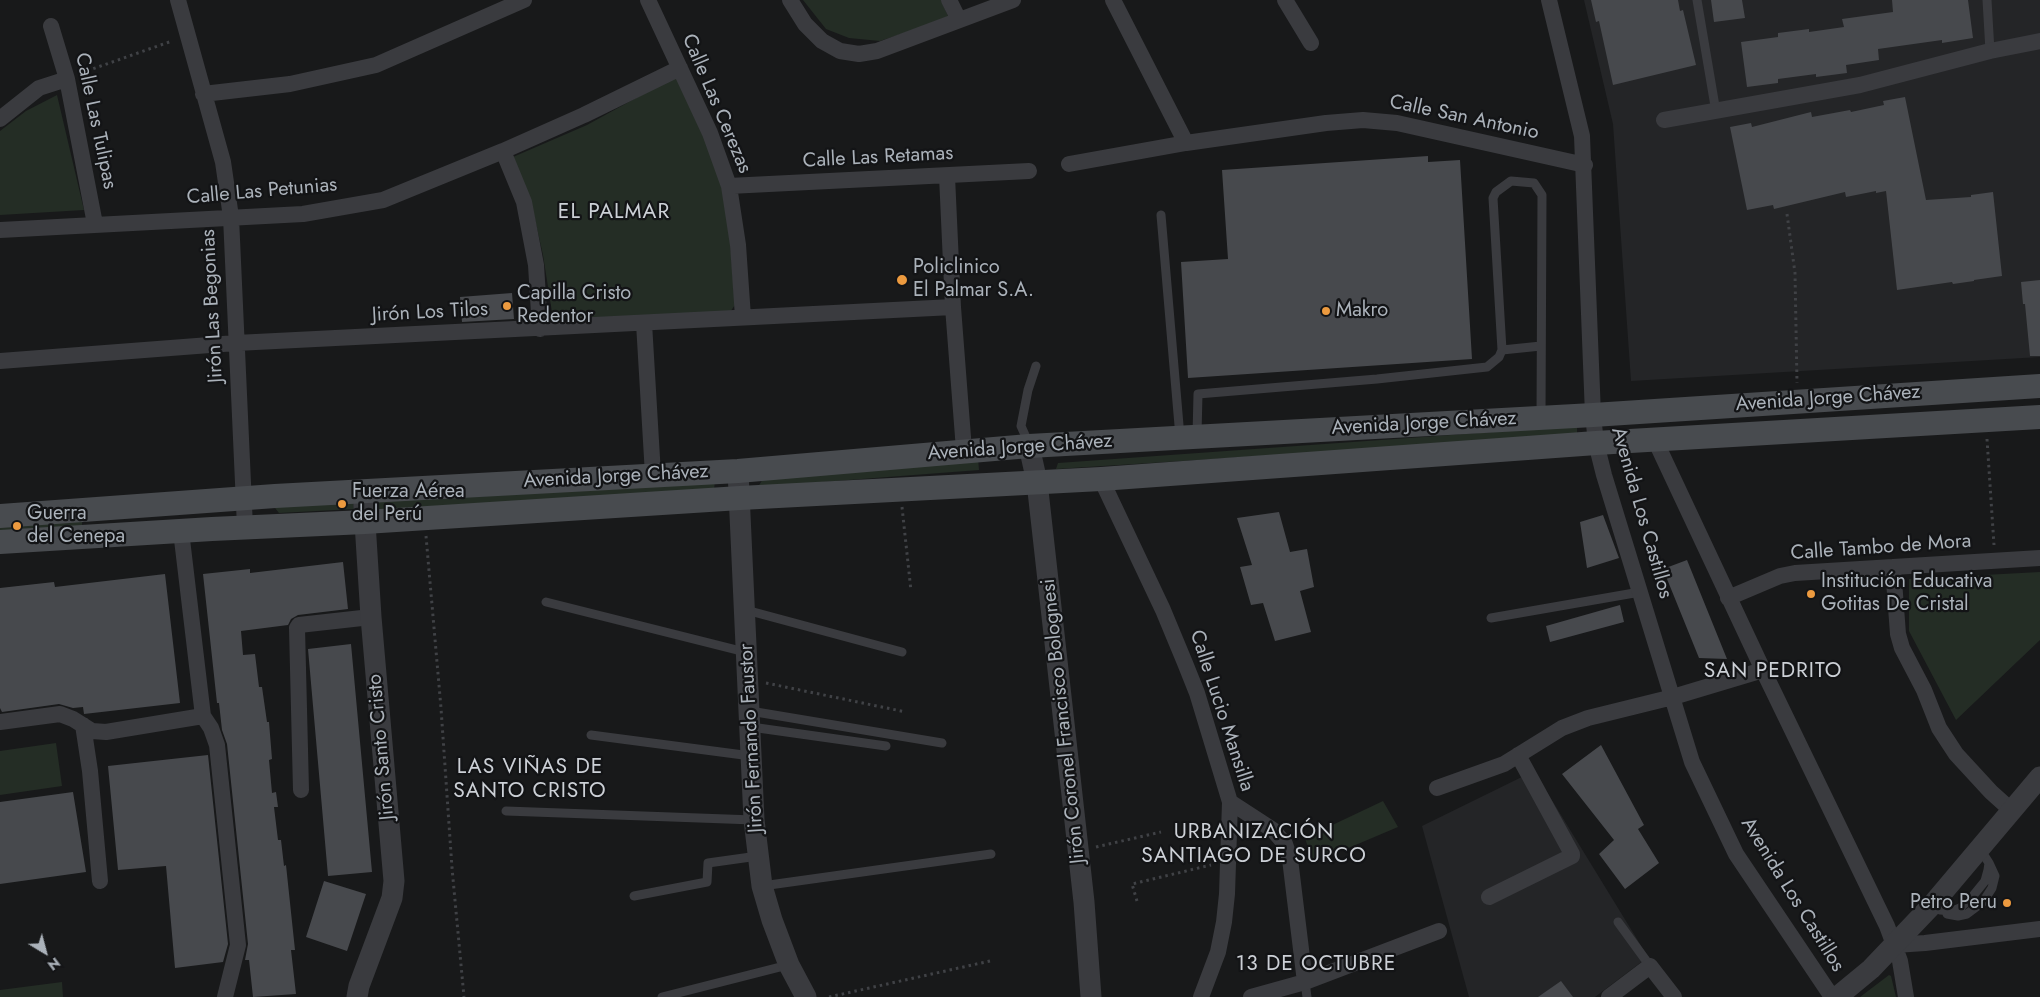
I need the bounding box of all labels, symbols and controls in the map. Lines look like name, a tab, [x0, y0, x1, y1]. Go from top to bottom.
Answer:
street label: Calle Las Cerezas	[676, 31, 756, 177]
street label: Calle Las Tulipas	[69, 51, 121, 191]
street label: Calle San Antonio	[1387, 90, 1541, 146]
street label: Calle Las Retamas	[802, 142, 954, 174]
street label: Calle Las Petunias	[186, 173, 338, 211]
district label: EL PALMAR	[557, 200, 671, 226]
street label: Jirón Las Begonias	[197, 229, 229, 383]
place label: Policlinico El Palmar S.A.	[913, 256, 1034, 303]
marker: Policlinico El Palmar S.A.	[895, 273, 909, 287]
place label: Capilla Cristo Redentor	[517, 282, 631, 329]
street label: Jirón Los Tilos	[371, 298, 489, 328]
place label: Makro	[1336, 299, 1388, 323]
marker: Capilla Cristo Redentor	[501, 300, 513, 312]
marker: Makro	[1320, 305, 1332, 317]
street label: Avenida Jorge Chávez	[1735, 381, 1921, 417]
street label: Avenida Jorge Chávez	[1331, 407, 1517, 441]
street label: Avenida Los Castillos	[1605, 424, 1677, 602]
street label: Avenida Jorge Chávez	[927, 430, 1113, 466]
street label: Avenida Jorge Chávez	[523, 460, 709, 494]
place label: Fuerza Aérea del Perú	[352, 480, 465, 527]
marker: Fuerza Aérea del Perú	[336, 498, 348, 510]
place label: Guerra del Cenepa	[27, 502, 125, 549]
marker: Guerra del Cenepa	[11, 520, 23, 532]
street label: Calle Tambo de Mora	[1790, 530, 1972, 566]
place label: Institución Educativa Gotitas De Cristal	[1821, 570, 1992, 617]
street label: Jirón Coronel Francisco Bolognesi	[1037, 577, 1091, 865]
marker: Institución Educativa Gotitas De Cristal	[1805, 588, 1817, 600]
street label: Calle Lucio Mansilla	[1184, 627, 1258, 795]
street label: Jirón Fernando Faustor	[735, 643, 769, 833]
district label: SAN PEDRITO	[1702, 659, 1844, 685]
street label: Jirón Santo Cristo	[364, 673, 400, 821]
district label: LAS VIÑAS DE SANTO CRISTO	[452, 755, 608, 805]
street label: Avenida Los Castillos	[1735, 813, 1849, 977]
district label: URBANIZACIÓN SANTIAGO DE SURCO	[1139, 820, 1369, 870]
place label: Petro Peru	[1910, 891, 1997, 915]
marker: Petro Peru	[2001, 897, 2013, 909]
north arrow	[20, 927, 70, 977]
district label: 13 DE OCTUBRE	[1234, 952, 1398, 978]
text: N	[44, 953, 64, 975]

